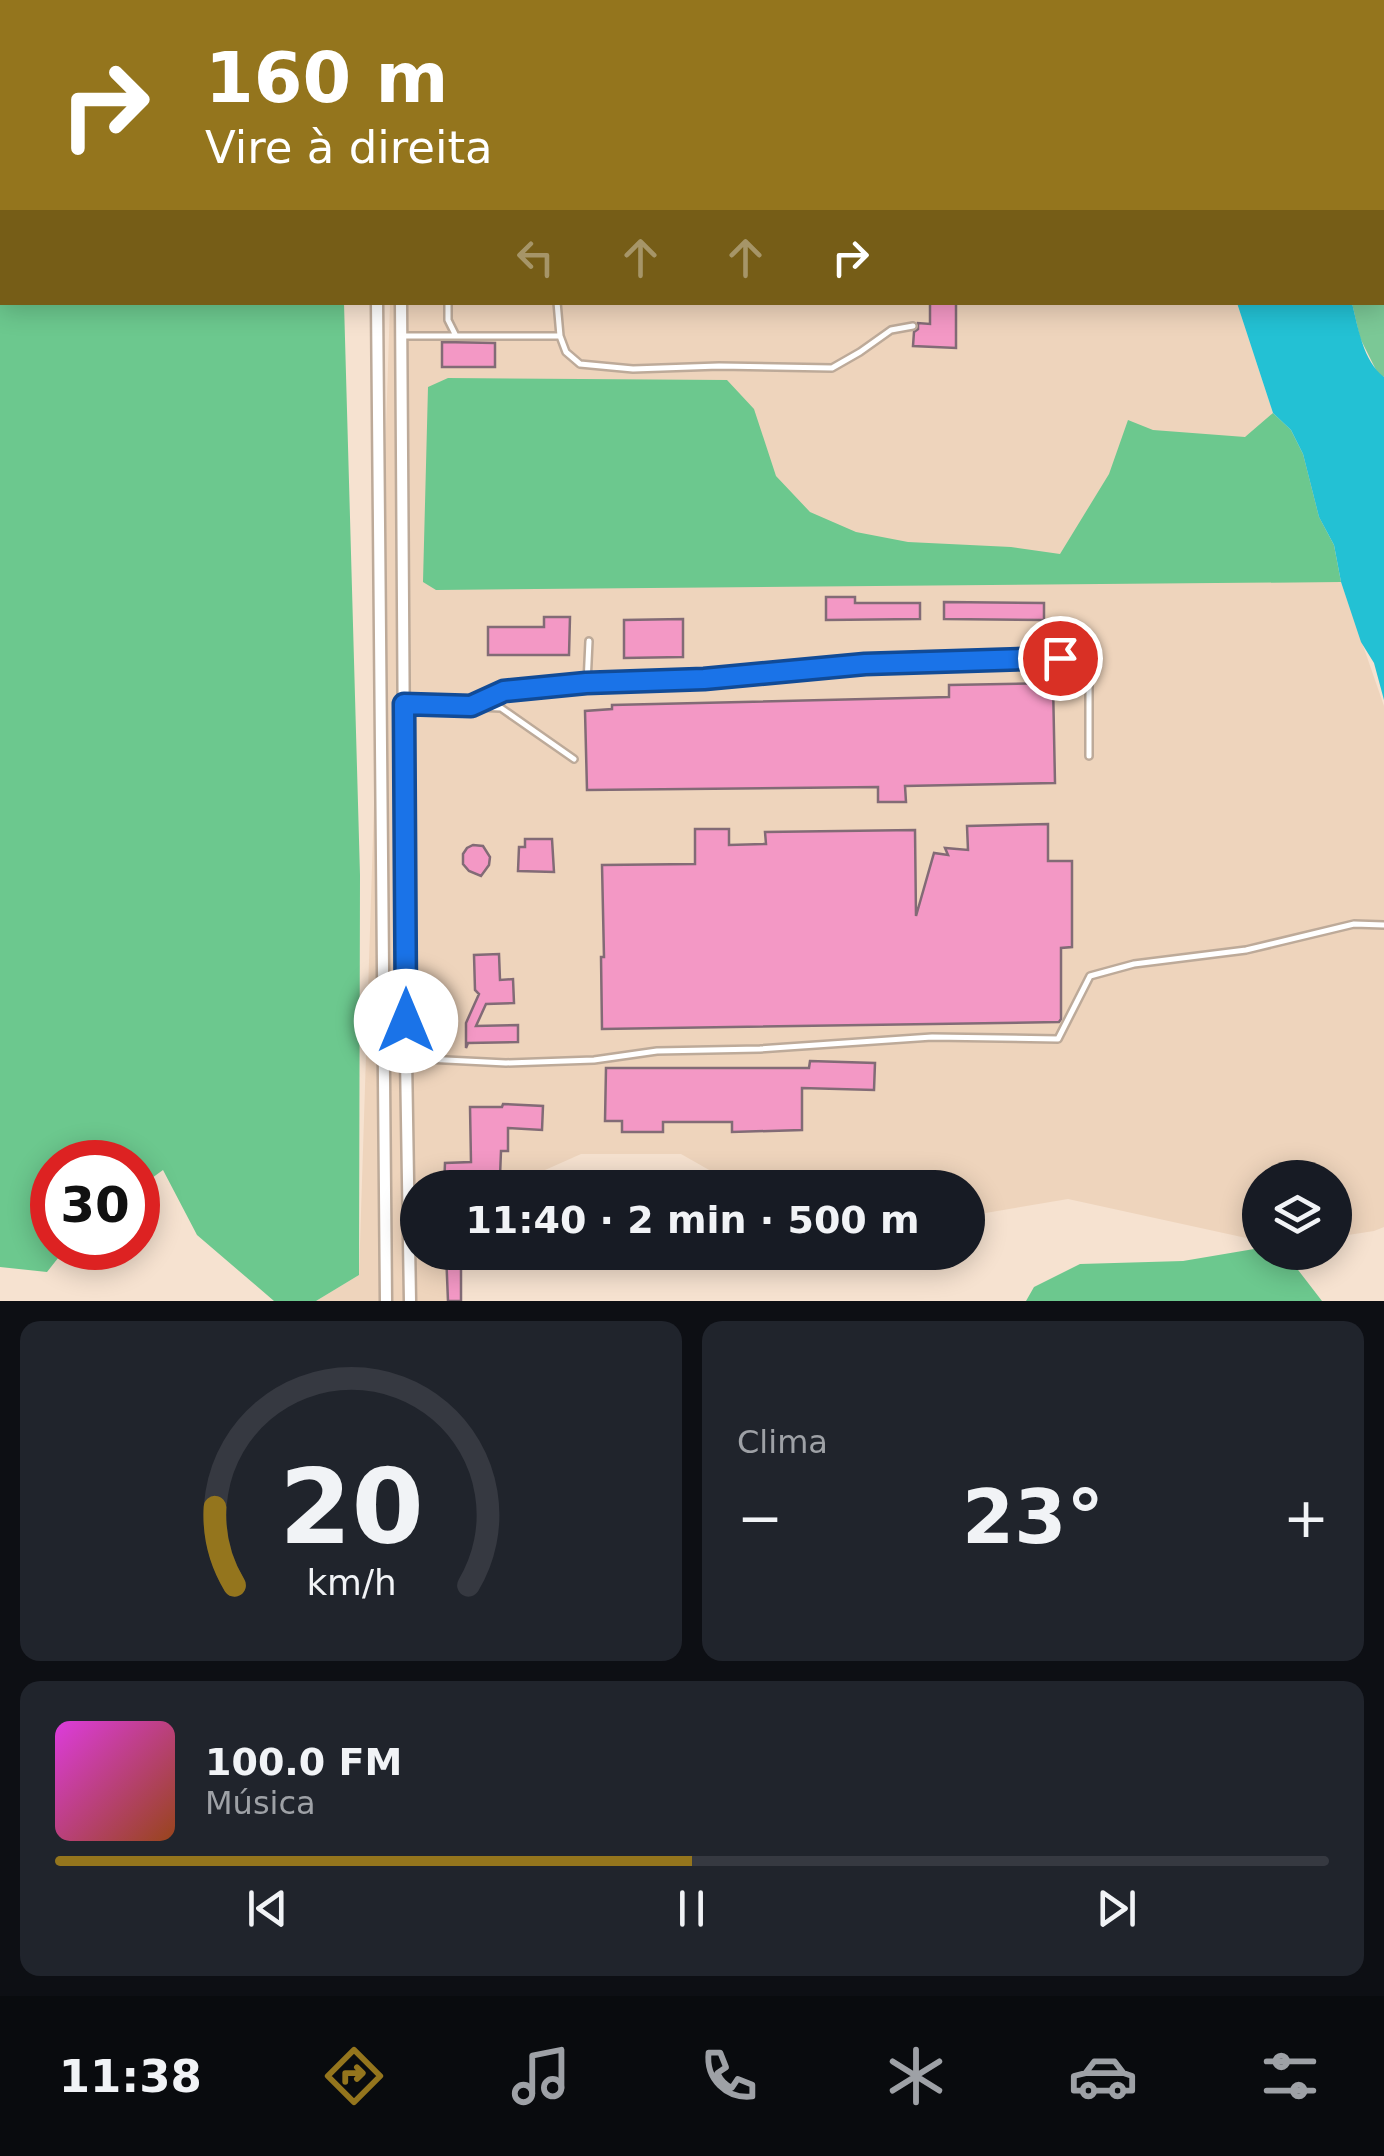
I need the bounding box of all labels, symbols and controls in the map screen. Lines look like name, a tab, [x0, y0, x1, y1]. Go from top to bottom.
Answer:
text: 160 m	[205, 37, 448, 119]
icon: right	[40, 40, 170, 170]
text: Vire à direita	[205, 121, 493, 174]
icon: left	[508, 230, 563, 285]
icon: ahead	[613, 230, 668, 285]
icon: ahead	[718, 230, 773, 285]
icon: right	[823, 230, 878, 285]
pin	[1018, 616, 1103, 701]
icon: arrive	[1033, 631, 1088, 686]
position arrow	[354, 969, 458, 1073]
speed limit sign: 30	[30, 1140, 160, 1270]
map controls	[1242, 1160, 1352, 1270]
button: layers	[1242, 1160, 1352, 1270]
text: 11:40 · 2 min · 500 m	[465, 1198, 920, 1242]
text: Clima	[737, 1423, 828, 1461]
text: 20	[279, 1446, 423, 1568]
text: 23°	[962, 1473, 1104, 1561]
text: −	[737, 1486, 783, 1550]
text: +	[1283, 1486, 1329, 1550]
text: km/h	[306, 1562, 396, 1603]
text: 100.0 FM	[205, 1740, 402, 1784]
text: Música	[205, 1784, 316, 1822]
icon: previous	[240, 1881, 295, 1936]
icon: pause	[664, 1881, 719, 1936]
icon: next	[1089, 1881, 1144, 1936]
icon: directions	[319, 2041, 389, 2111]
icon: music	[506, 2041, 576, 2111]
icon: phone	[694, 2041, 764, 2111]
icon: climate	[881, 2041, 951, 2111]
icon: car	[1068, 2041, 1138, 2111]
icon: filters	[1255, 2041, 1325, 2111]
text: 11:38	[59, 2050, 202, 2103]

